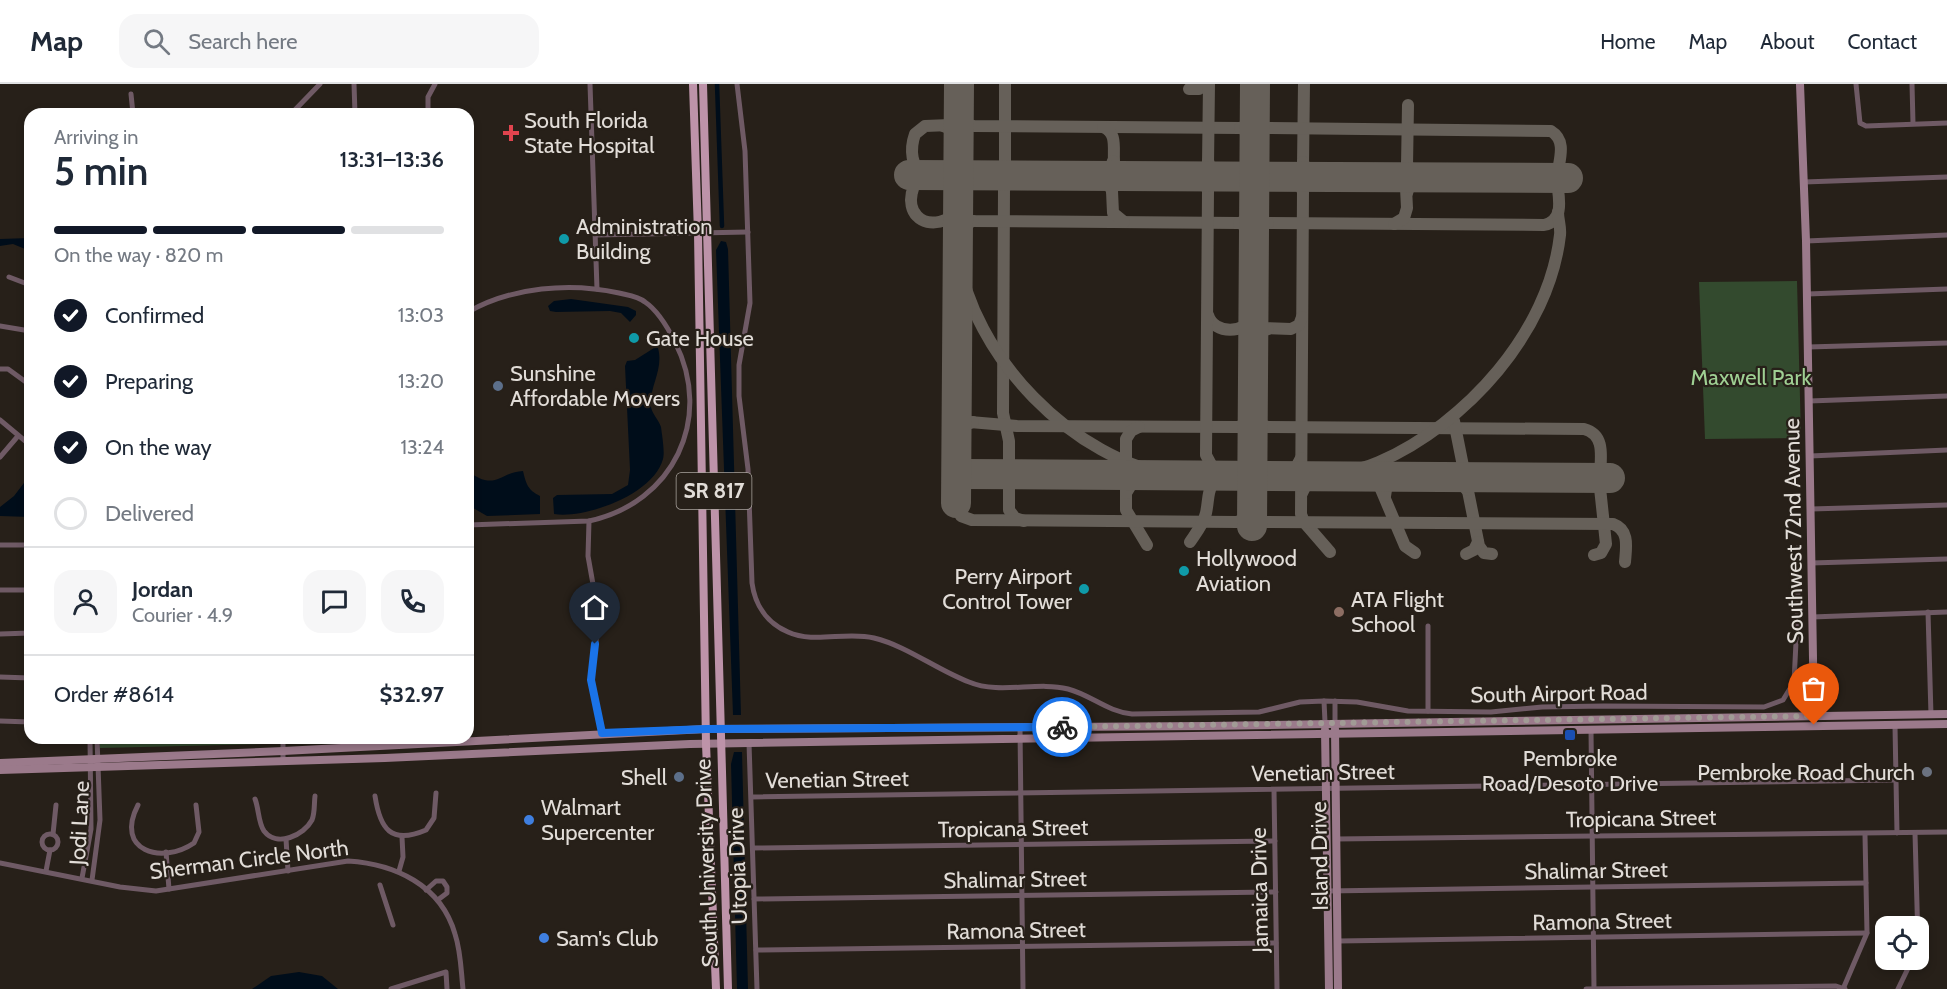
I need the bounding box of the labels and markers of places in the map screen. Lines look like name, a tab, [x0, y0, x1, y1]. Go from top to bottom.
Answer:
place label: South Florida State Hospital	[524, 107, 655, 159]
marker: South Florida State Hospital	[502, 124, 520, 142]
place label: Administration Building	[576, 213, 713, 265]
marker: Administration Building	[557, 232, 571, 246]
place label: Gate House	[646, 325, 754, 352]
marker: Gate House	[627, 331, 641, 345]
place label: Sunshine Affordable Movers	[510, 360, 680, 412]
marker: Sunshine Affordable Movers	[491, 379, 505, 393]
place label: Hollywood Aviation	[1196, 545, 1297, 597]
place label: Perry Airport Control Tower	[942, 563, 1073, 615]
marker: Hollywood Aviation	[1177, 564, 1191, 578]
pin	[569, 582, 620, 644]
marker: Perry Airport Control Tower	[1077, 582, 1091, 596]
place label: ATA Flight School	[1351, 586, 1444, 638]
marker: ATA Flight School	[1332, 605, 1346, 619]
pin	[1788, 663, 1839, 725]
marker: Pembroke Road/Desoto Drive	[1563, 728, 1577, 742]
place label: Pembroke Road/Desoto Drive	[1482, 745, 1658, 797]
place label: Pembroke Road Church	[1697, 759, 1915, 786]
place label: Shell	[621, 764, 668, 791]
marker: Pembroke Road Church	[1920, 765, 1934, 779]
marker: Shell	[672, 770, 686, 784]
place label: Walmart Supercenter	[541, 794, 654, 846]
marker: Walmart Supercenter	[522, 813, 536, 827]
place label: Sam's Club	[556, 925, 658, 952]
marker: Sam's Club	[537, 931, 551, 945]

